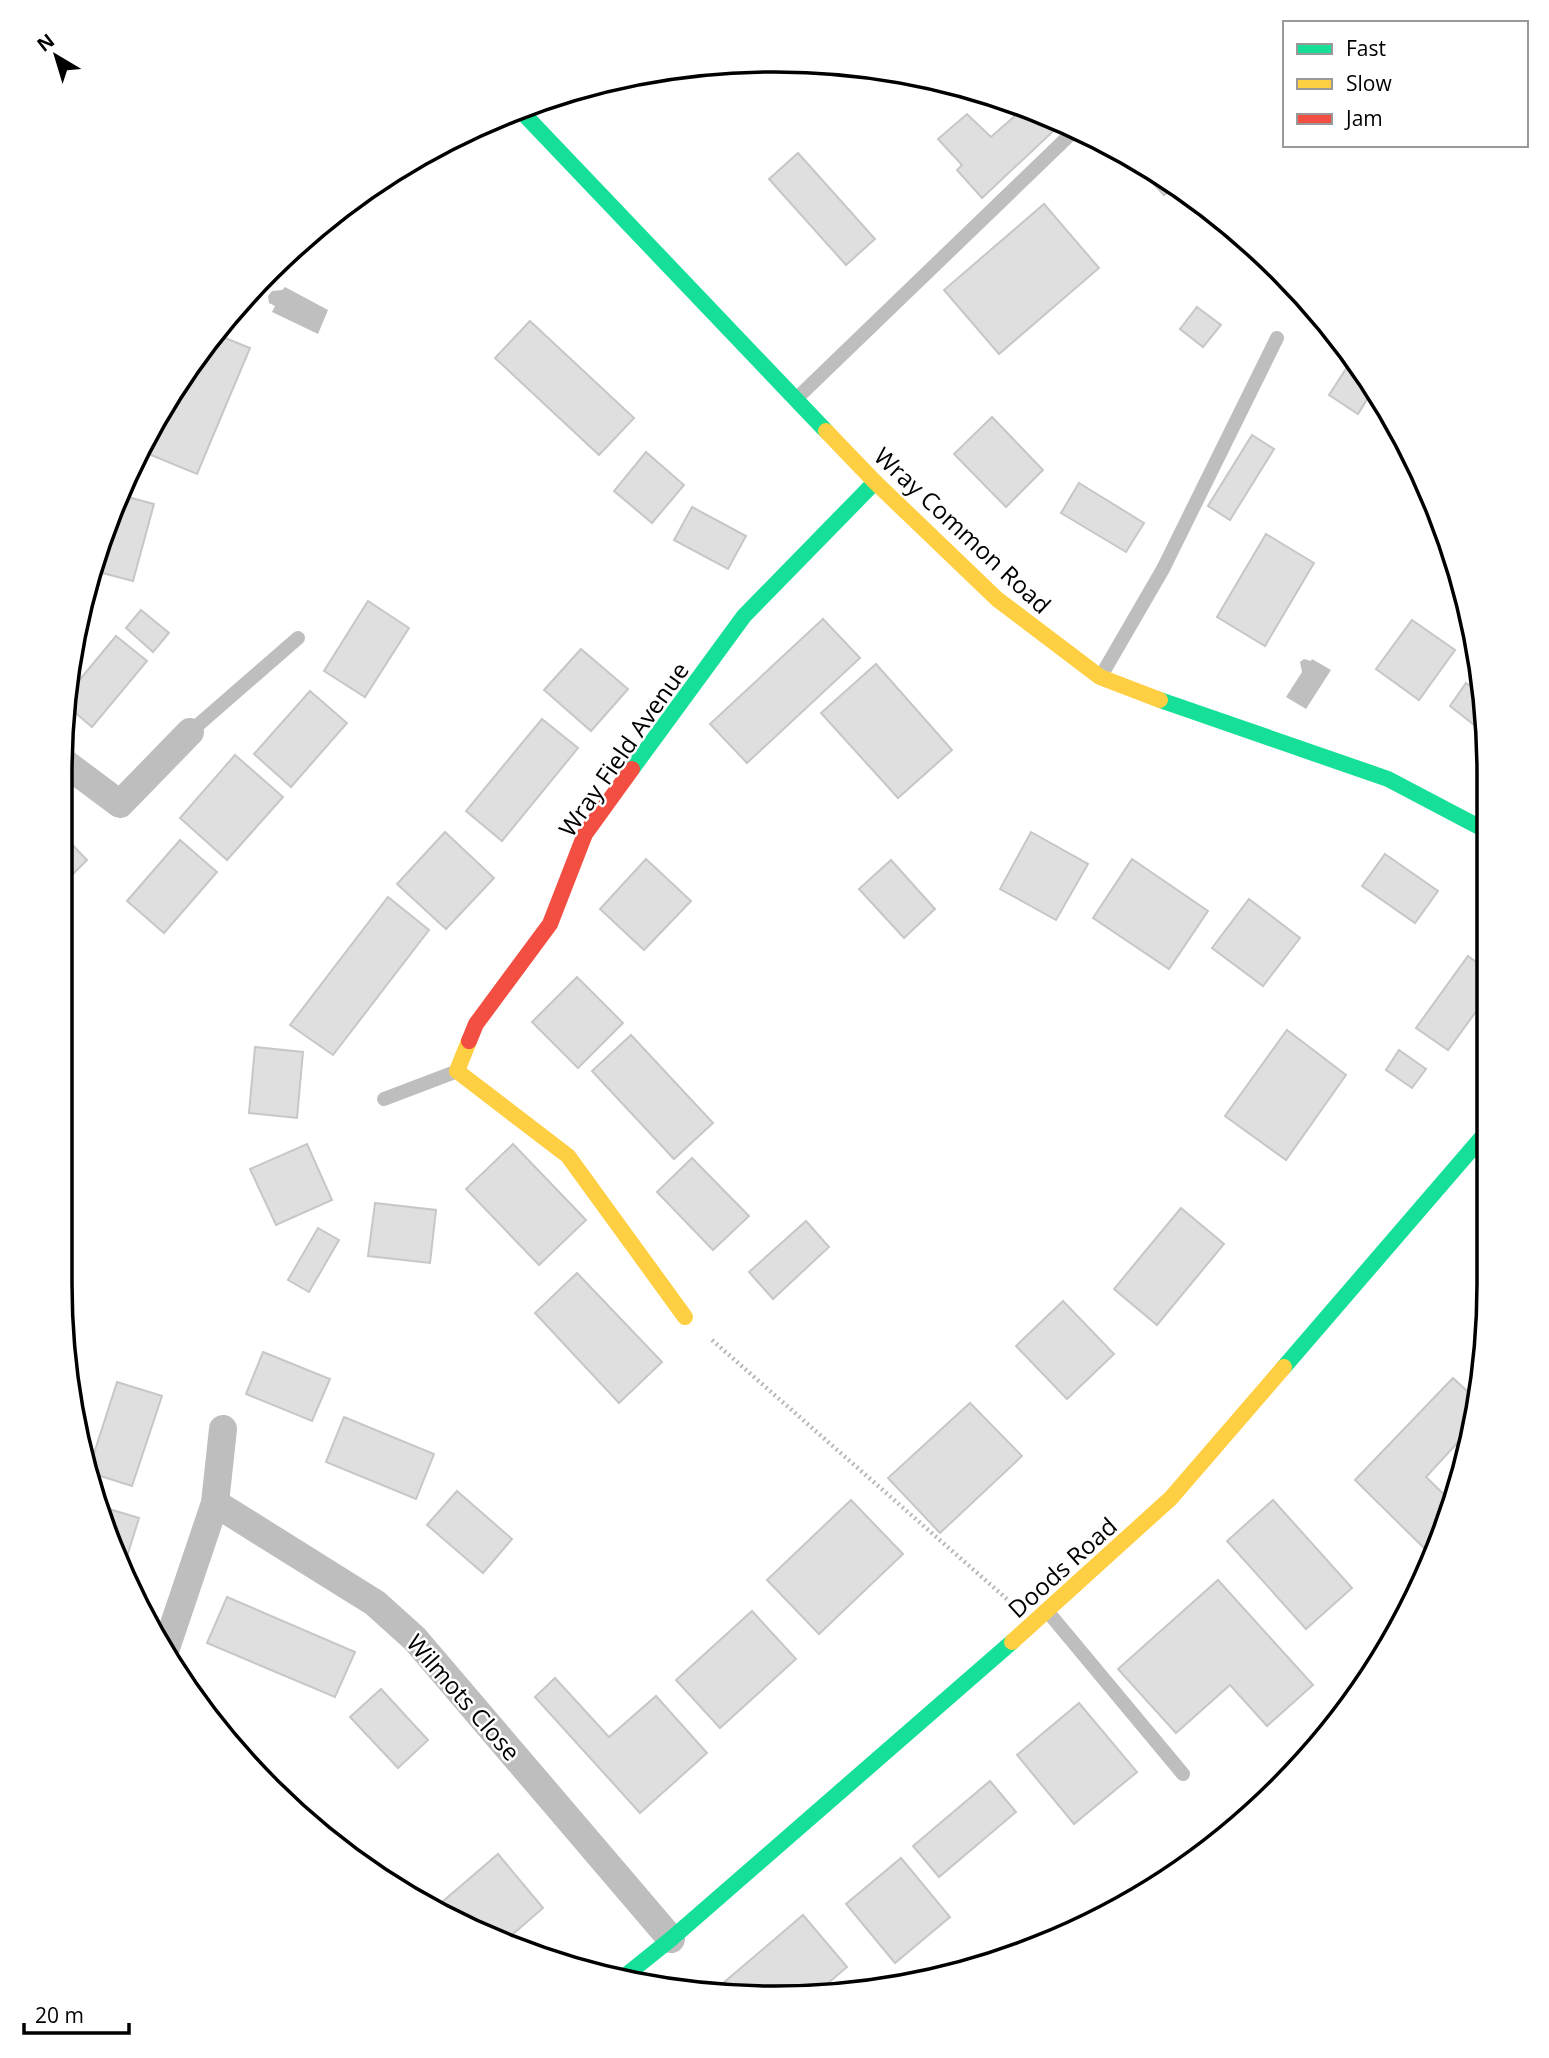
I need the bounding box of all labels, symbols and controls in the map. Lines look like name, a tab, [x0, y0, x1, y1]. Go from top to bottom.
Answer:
north arrow	[21, 21, 91, 91]
legend	[1283, 21, 1528, 147]
text: N	[31, 28, 60, 58]
text: Fast	[1346, 34, 1386, 62]
text: Slow	[1346, 69, 1392, 97]
text: Jam	[1344, 104, 1383, 132]
street label: Wray Common Road	[868, 439, 1058, 621]
street label: Wray Field Avenue	[550, 655, 696, 843]
street label: Doods Road	[1000, 1509, 1124, 1625]
street label: Wilmots Close	[400, 1627, 528, 1767]
scale bar	[24, 1992, 130, 2036]
text: 20 m	[35, 2001, 84, 2029]

